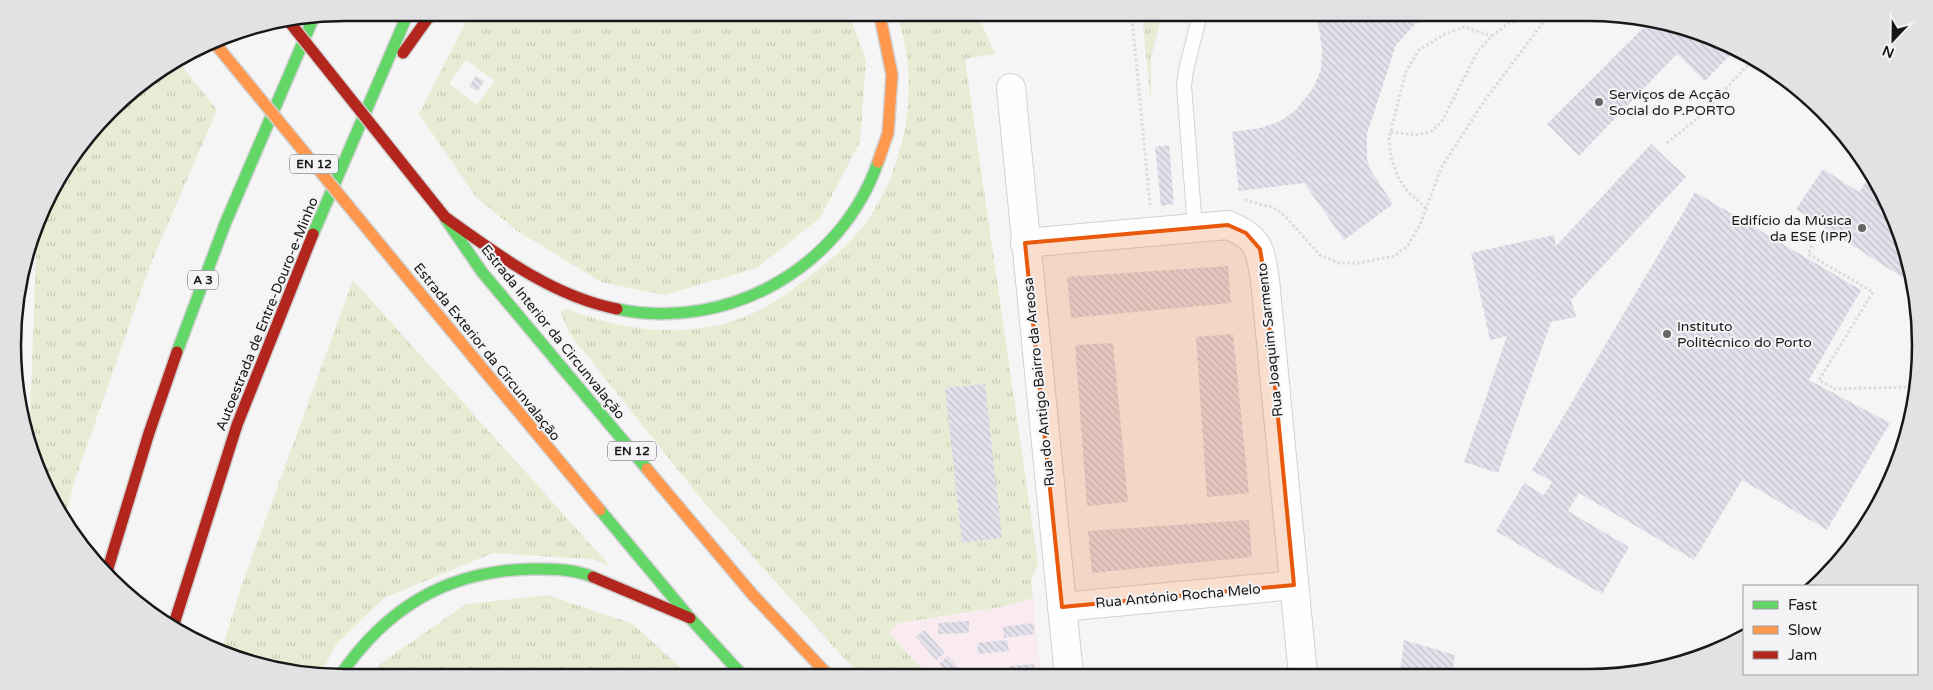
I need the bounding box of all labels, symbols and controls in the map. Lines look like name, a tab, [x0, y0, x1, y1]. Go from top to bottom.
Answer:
north arrow	[1868, 15, 1918, 65]
text: N	[1880, 42, 1897, 62]
place label: Serviços de Acção Social do P.PORTO	[1609, 86, 1735, 119]
marker: Serviços de Acção Social do P.PORTO	[1593, 96, 1605, 108]
road number: EN 12	[290, 154, 338, 173]
street label: Autoestrada de Entre-Douro-e-Minho	[212, 195, 322, 433]
place label: Edifício da Música da ESE (IPP)	[1731, 212, 1852, 245]
marker: Edifício da Música da ESE (IPP)	[1856, 222, 1868, 234]
street label: Estrada Interior da Circunvalação	[477, 241, 629, 423]
street label: Estrada Exterior da Circunvalação	[410, 260, 564, 444]
street label: Rua Joaquim Sarmento	[1253, 262, 1287, 418]
road number: A 3	[188, 270, 218, 290]
street label: Rua do Antigo Bairro da Areosa	[1020, 277, 1058, 487]
place label: Instituto Politécnico do Porto	[1677, 318, 1812, 351]
marker: Instituto Politécnico do Porto	[1661, 328, 1673, 340]
road number: EN 12	[608, 442, 656, 461]
street label: Rua António Rocha Melo	[1095, 580, 1261, 612]
legend	[1743, 585, 1918, 675]
text: Fast	[1788, 596, 1818, 614]
text: Slow	[1788, 621, 1822, 639]
text: Jam	[1788, 646, 1817, 664]

